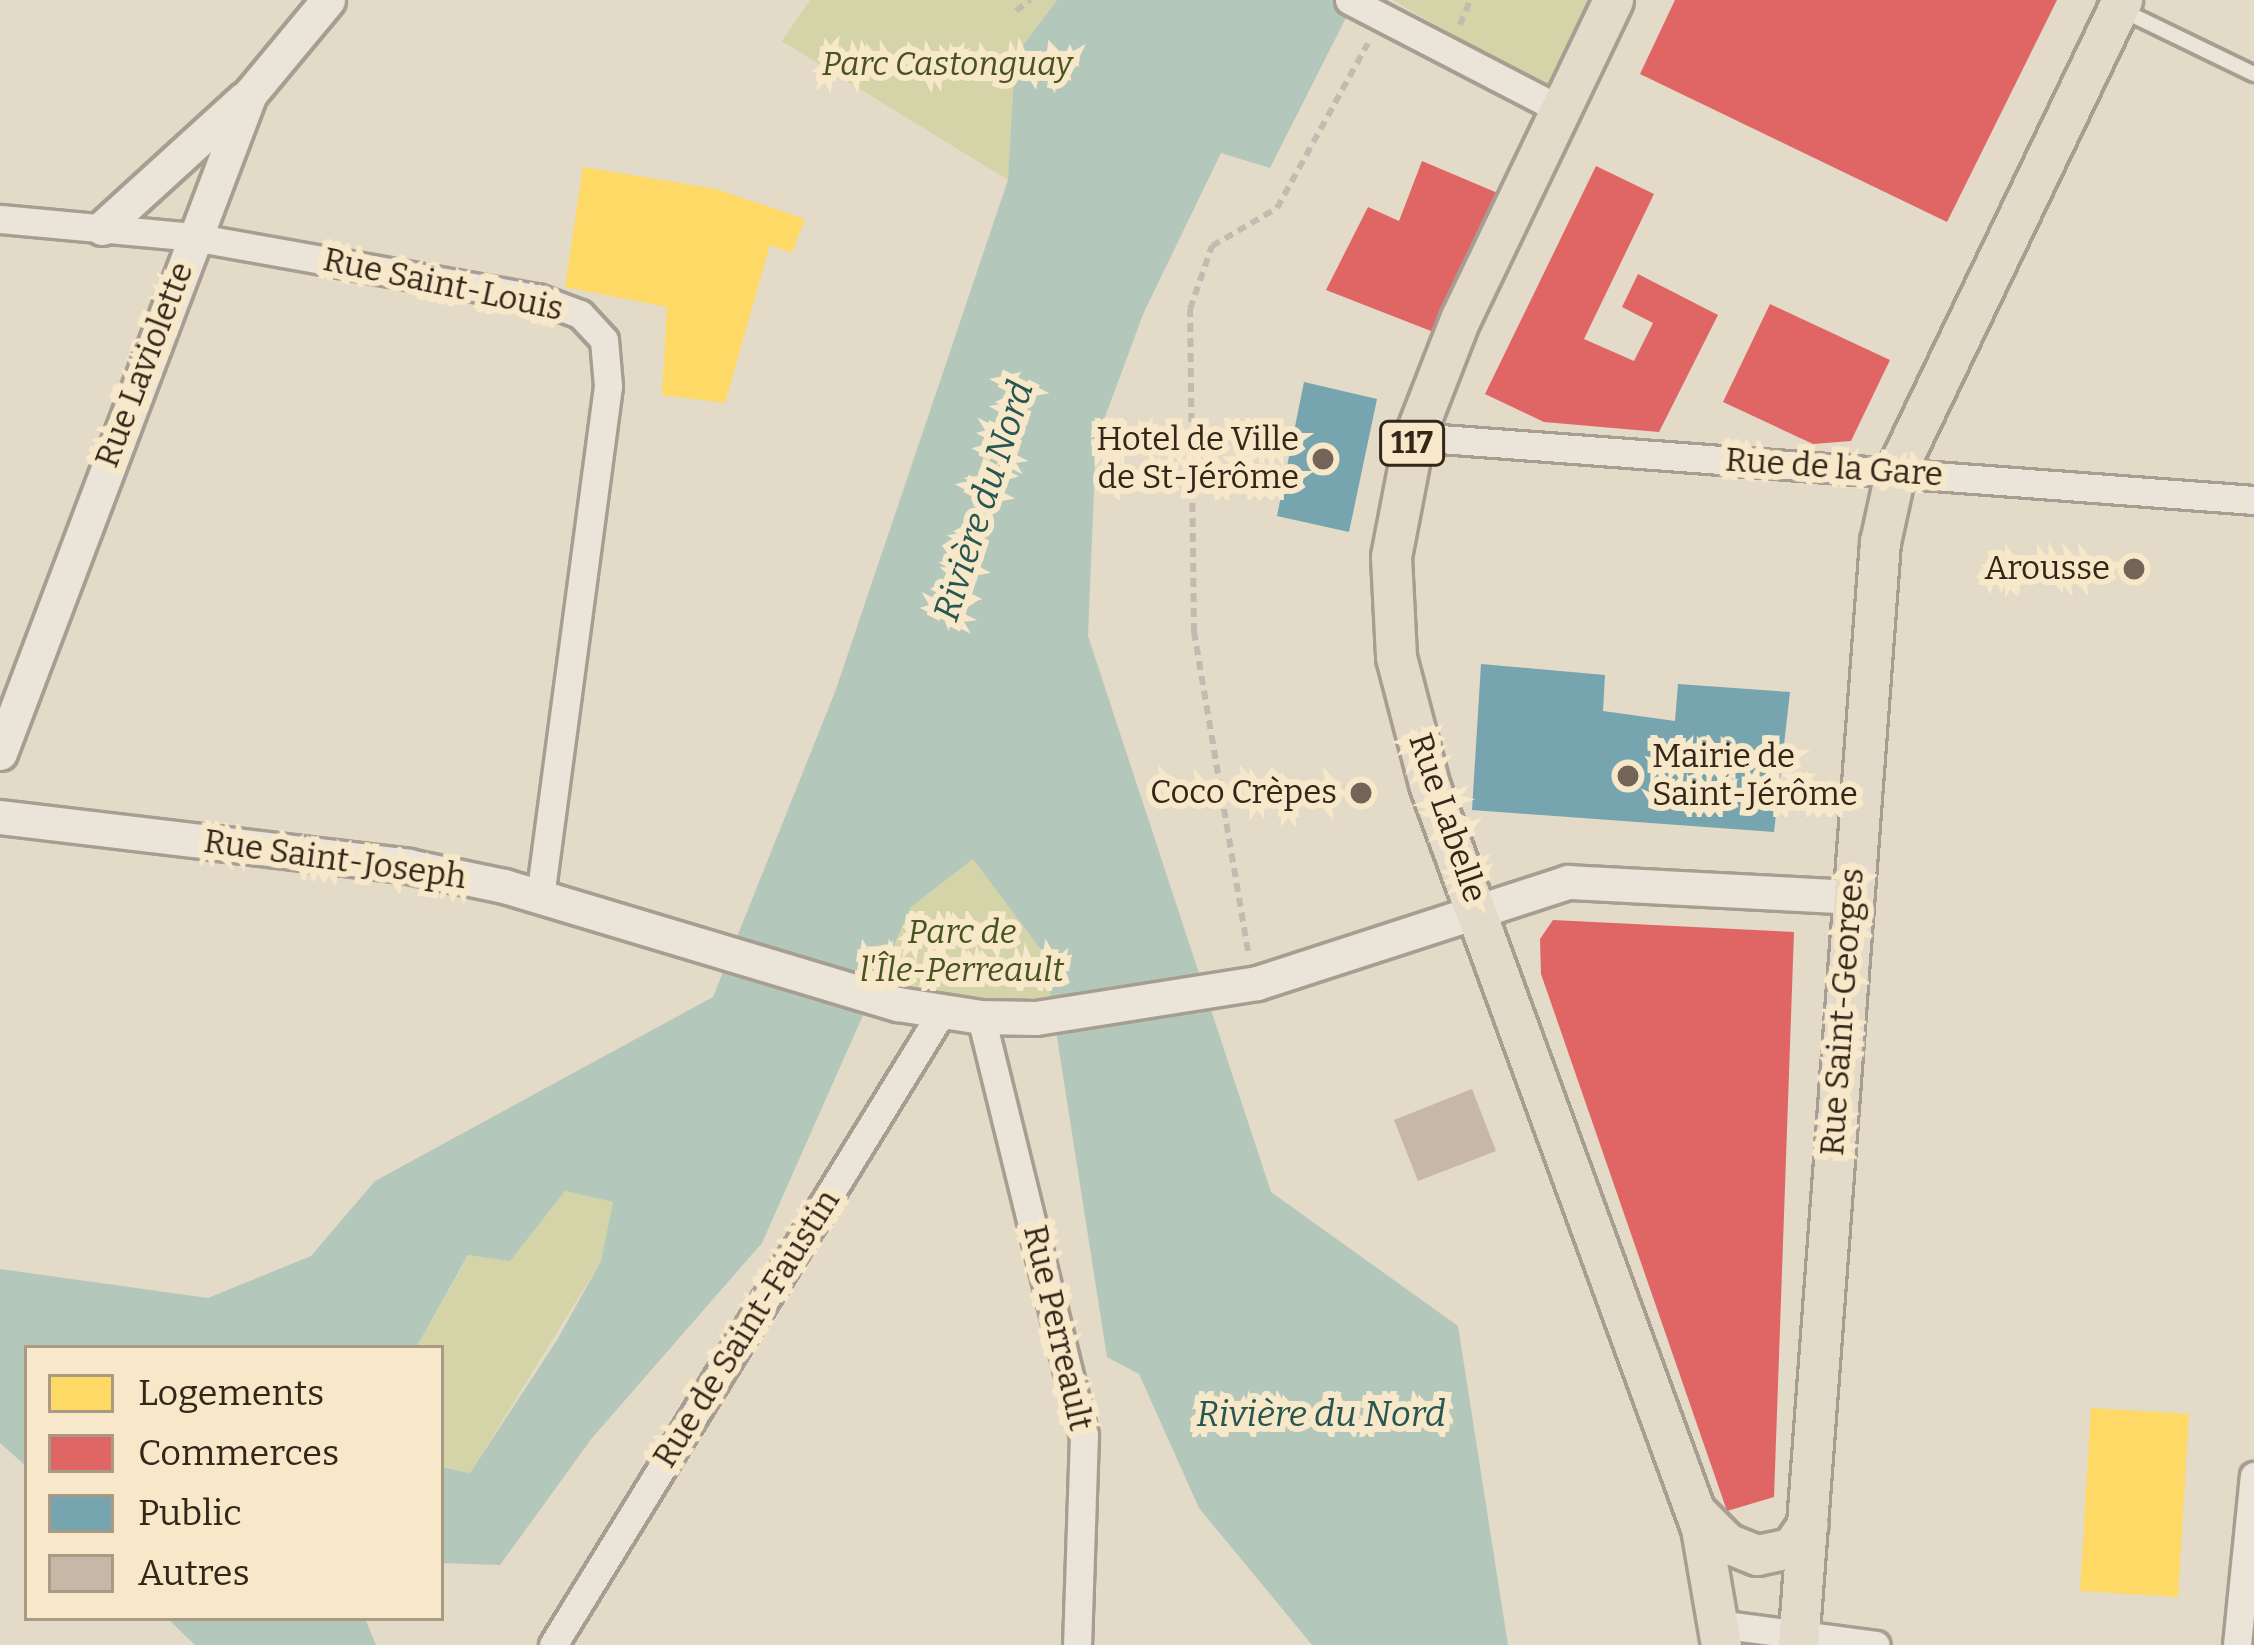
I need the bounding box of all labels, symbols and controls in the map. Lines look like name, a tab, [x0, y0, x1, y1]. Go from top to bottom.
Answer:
park label: Parc Castonguay	[822, 45, 1072, 85]
street label: Rue Saint-Louis	[320, 240, 566, 330]
street label: Rue Laviolette	[88, 257, 202, 473]
water label: Rivière du Nord	[925, 376, 1043, 626]
road number: 117	[1379, 419, 1445, 467]
place label: Hotel de Ville de St-Jérôme	[1096, 420, 1299, 498]
street label: Rue de la Gare	[1724, 441, 1944, 495]
marker: Hotel de Ville de St-Jérôme	[1310, 446, 1336, 472]
place label: Arousse	[1984, 549, 2110, 589]
marker: Arousse	[2121, 556, 2147, 582]
street label: Rue Labelle	[1400, 728, 1494, 908]
place label: Mairie de Saint-Jérôme	[1652, 737, 1858, 815]
marker: Mairie de Saint-Jérôme	[1615, 763, 1641, 789]
place label: Coco Crèpes	[1150, 773, 1337, 813]
marker: Coco Crèpes	[1348, 780, 1374, 806]
street label: Rue Saint-Joseph	[201, 822, 469, 898]
street label: Rue Saint-Georges	[1813, 867, 1873, 1157]
park label: Parc de l'Île-Perreault	[860, 913, 1064, 991]
street label: Rue de Saint-Faustin	[645, 1183, 849, 1475]
street label: Rue Perreault	[1014, 1222, 1100, 1434]
legend	[24, 1345, 444, 1621]
text: Logements	[138, 1371, 324, 1415]
water label: Rivière du Nord	[1196, 1393, 1446, 1437]
text: Commerces	[138, 1431, 339, 1475]
text: Public	[138, 1491, 242, 1535]
text: Autres	[138, 1551, 250, 1595]

